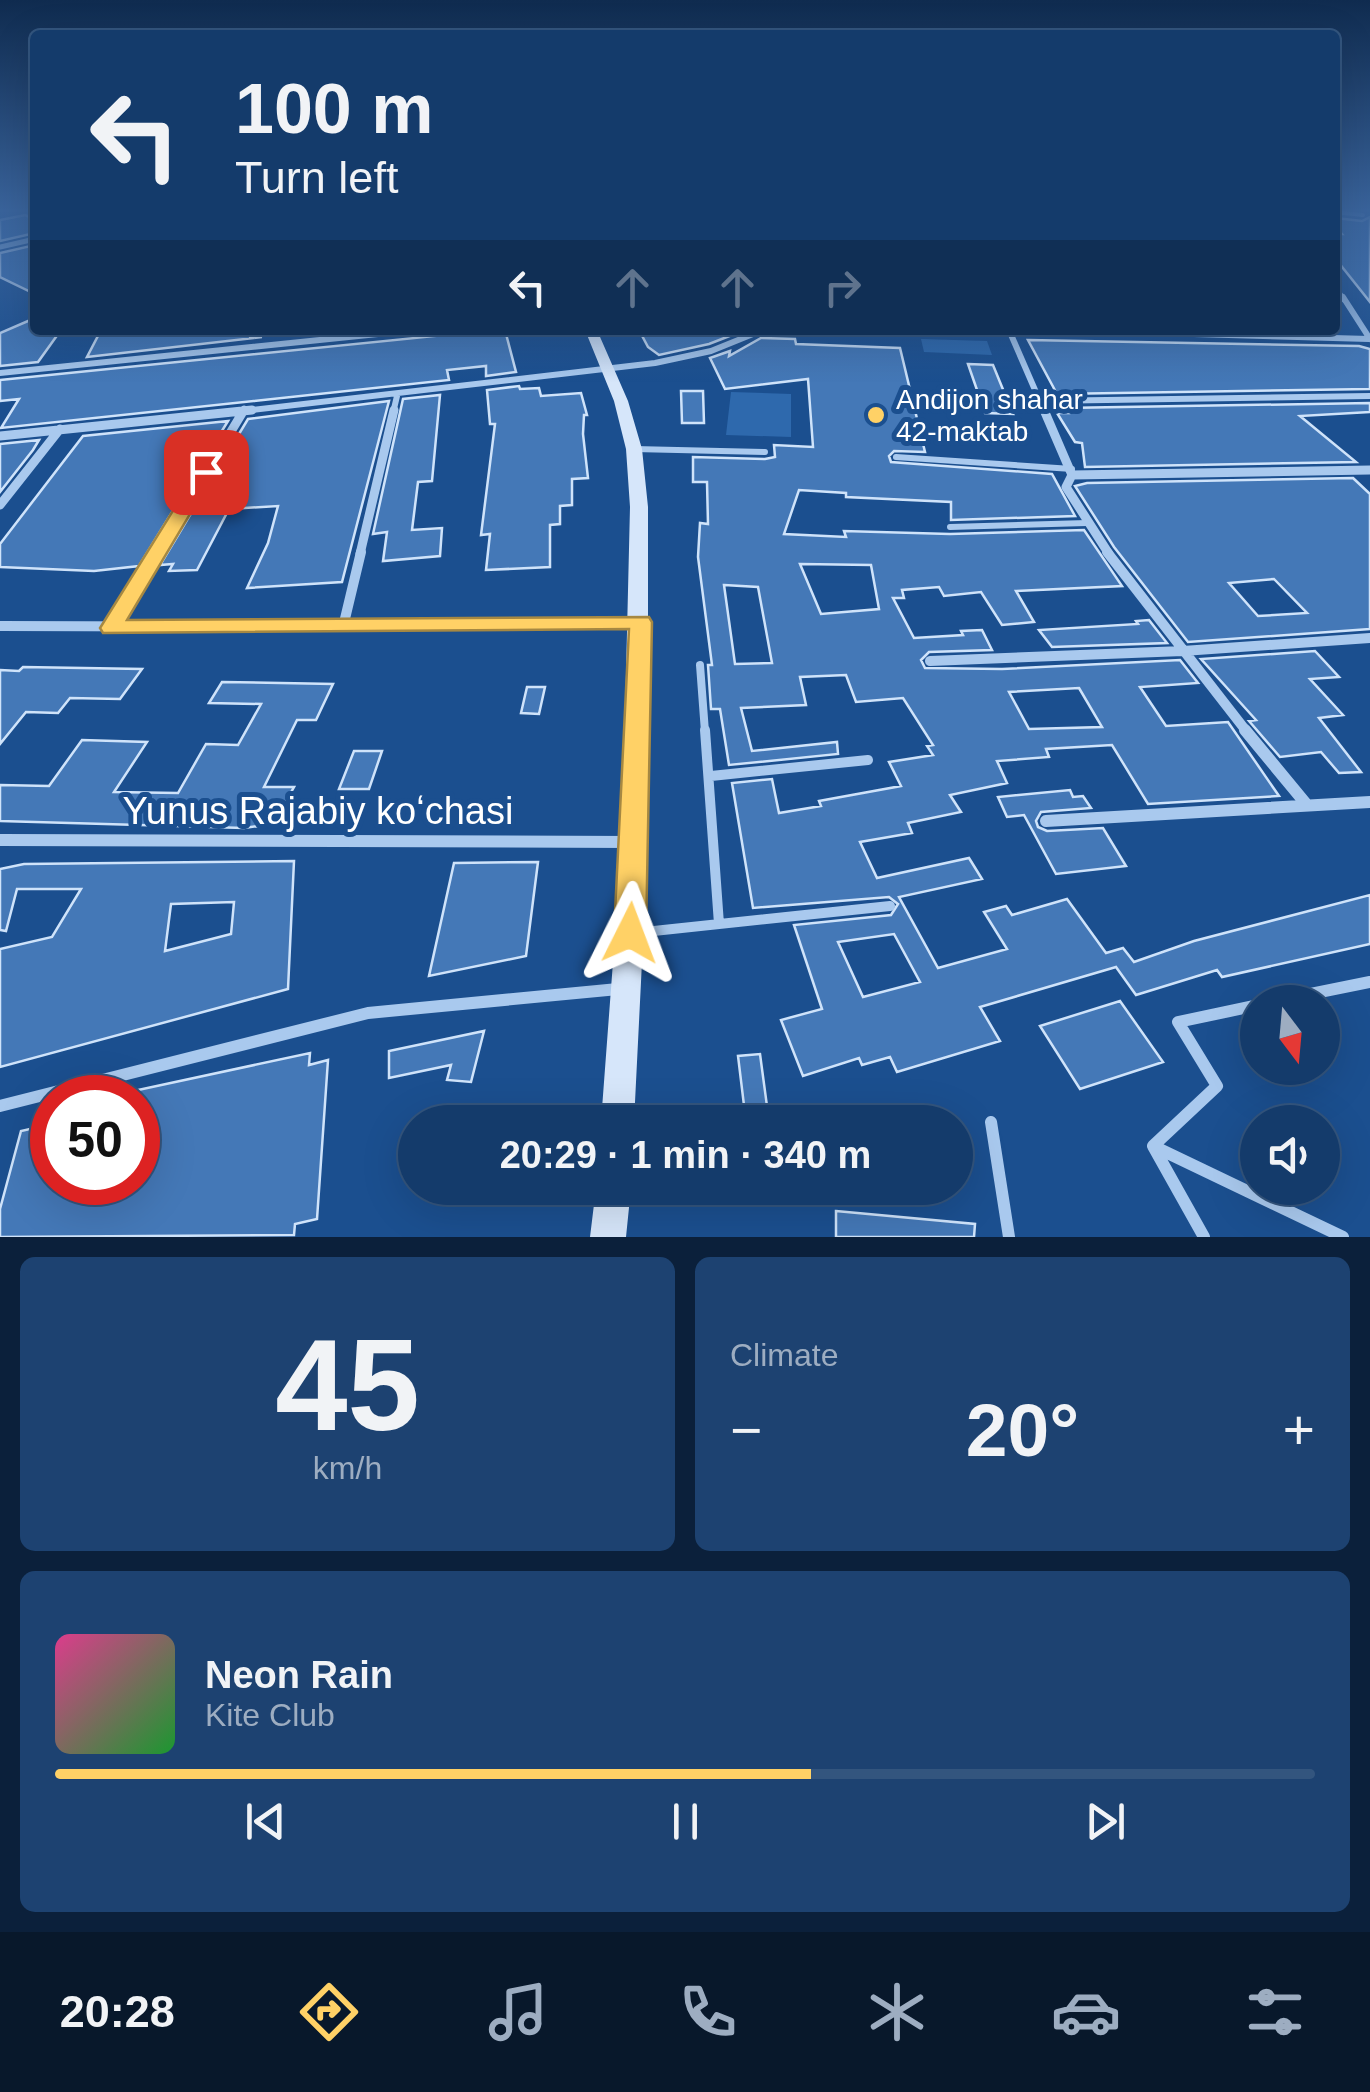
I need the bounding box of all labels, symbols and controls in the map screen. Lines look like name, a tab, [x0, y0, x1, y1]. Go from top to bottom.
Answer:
icon: left	[70, 70, 200, 200]
text: 100 m	[235, 70, 433, 148]
text: Turn left	[235, 152, 398, 203]
icon: left	[500, 260, 555, 315]
icon: ahead	[605, 260, 660, 315]
icon: ahead	[710, 260, 765, 315]
icon: right	[815, 260, 870, 315]
place label: Andijon shahar 42-maktab	[896, 384, 1083, 447]
marker: Andijon shahar 42-maktab	[865, 404, 887, 426]
pin	[164, 430, 249, 515]
icon: arrive	[179, 445, 234, 500]
street label: Yunus Rajabiy koʻchasi	[123, 790, 513, 832]
position arrow	[578, 881, 682, 985]
north arrow	[1240, 985, 1340, 1085]
map controls	[1240, 985, 1340, 1205]
speed limit sign: 50	[30, 1075, 160, 1205]
button: sound	[1240, 1105, 1340, 1205]
text: 20:29 · 1 min · 340 m	[500, 1134, 871, 1176]
text: 45	[275, 1312, 420, 1458]
text: Climate	[730, 1337, 838, 1373]
text: 20°	[966, 1388, 1079, 1472]
text: −	[730, 1399, 762, 1461]
text: +	[1283, 1399, 1315, 1461]
text: km/h	[313, 1450, 382, 1486]
text: Neon Rain	[205, 1654, 393, 1696]
text: Kite Club	[205, 1697, 335, 1733]
icon: previous	[238, 1794, 293, 1849]
icon: pause	[658, 1794, 713, 1849]
icon: next	[1078, 1794, 1133, 1849]
icon: directions	[294, 1977, 364, 2047]
icon: music	[483, 1977, 553, 2047]
icon: phone	[673, 1977, 743, 2047]
icon: climate	[862, 1977, 932, 2047]
icon: car	[1051, 1977, 1121, 2047]
icon: filters	[1240, 1977, 1310, 2047]
text: 20:28	[60, 1986, 175, 2037]

